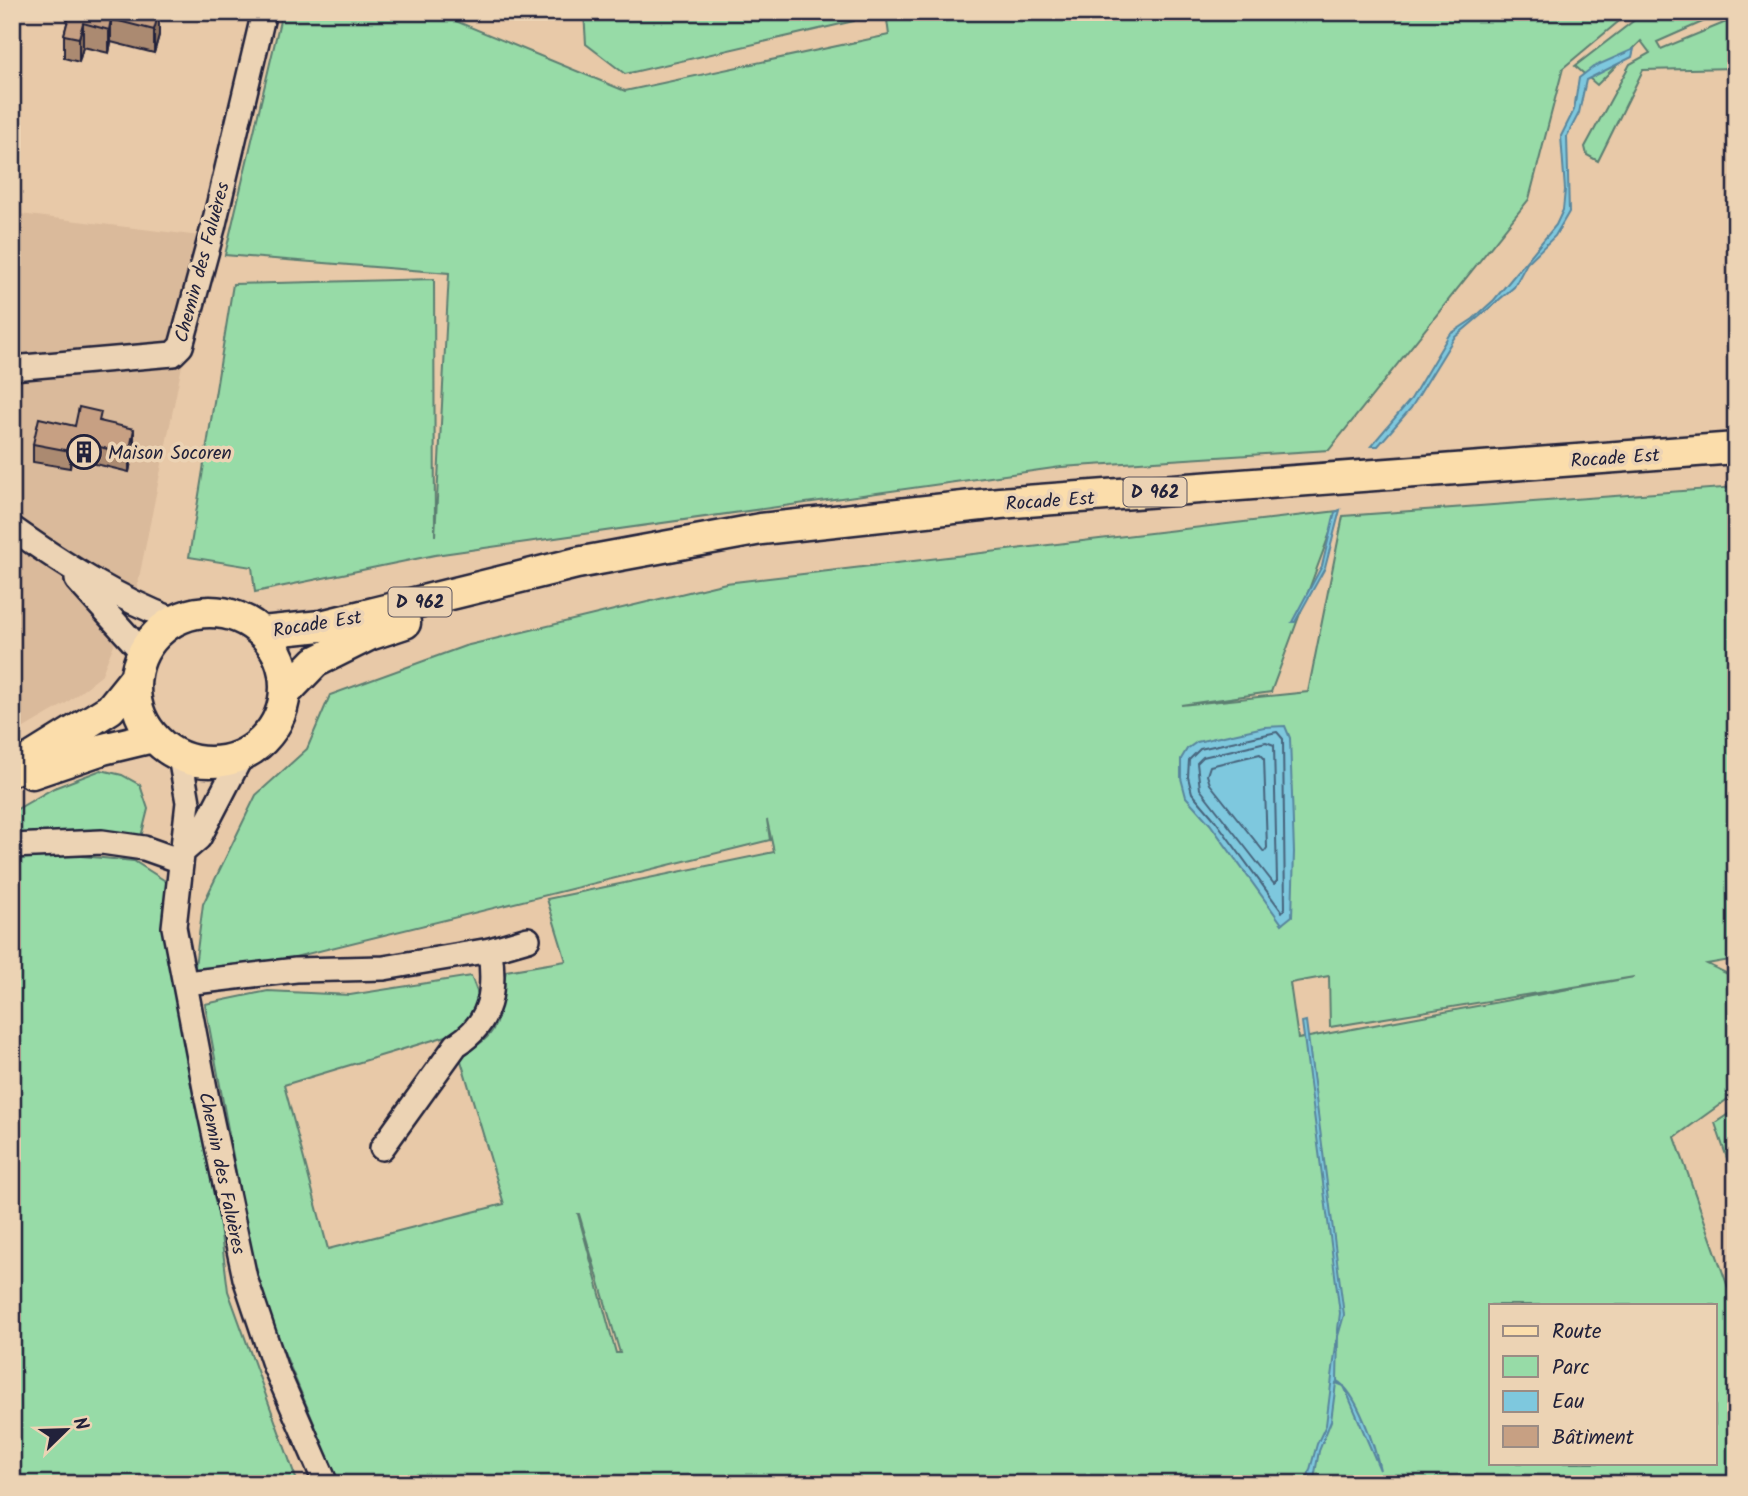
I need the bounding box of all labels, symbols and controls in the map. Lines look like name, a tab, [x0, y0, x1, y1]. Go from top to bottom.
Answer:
street label: Chemin des Faluères	[167, 179, 239, 346]
building icon: Maison Socoren	[65, 433, 103, 471]
place label: Maison Socoren	[108, 439, 232, 469]
street label: Rocade Est	[1570, 441, 1661, 477]
road number: D 962	[1124, 478, 1186, 506]
street label: Rocade Est	[1005, 484, 1096, 520]
road number: D 962	[388, 588, 452, 616]
street label: Rocade Est	[271, 603, 364, 647]
street label: Chemin des Faluères	[189, 1090, 253, 1257]
legend	[1489, 1304, 1716, 1464]
text: Route	[1552, 1316, 1602, 1349]
text: Parc	[1552, 1352, 1590, 1385]
text: Eau	[1552, 1386, 1584, 1419]
north arrow	[32, 1394, 102, 1464]
text: N	[64, 1413, 96, 1436]
text: Bâtiment	[1552, 1422, 1635, 1455]

